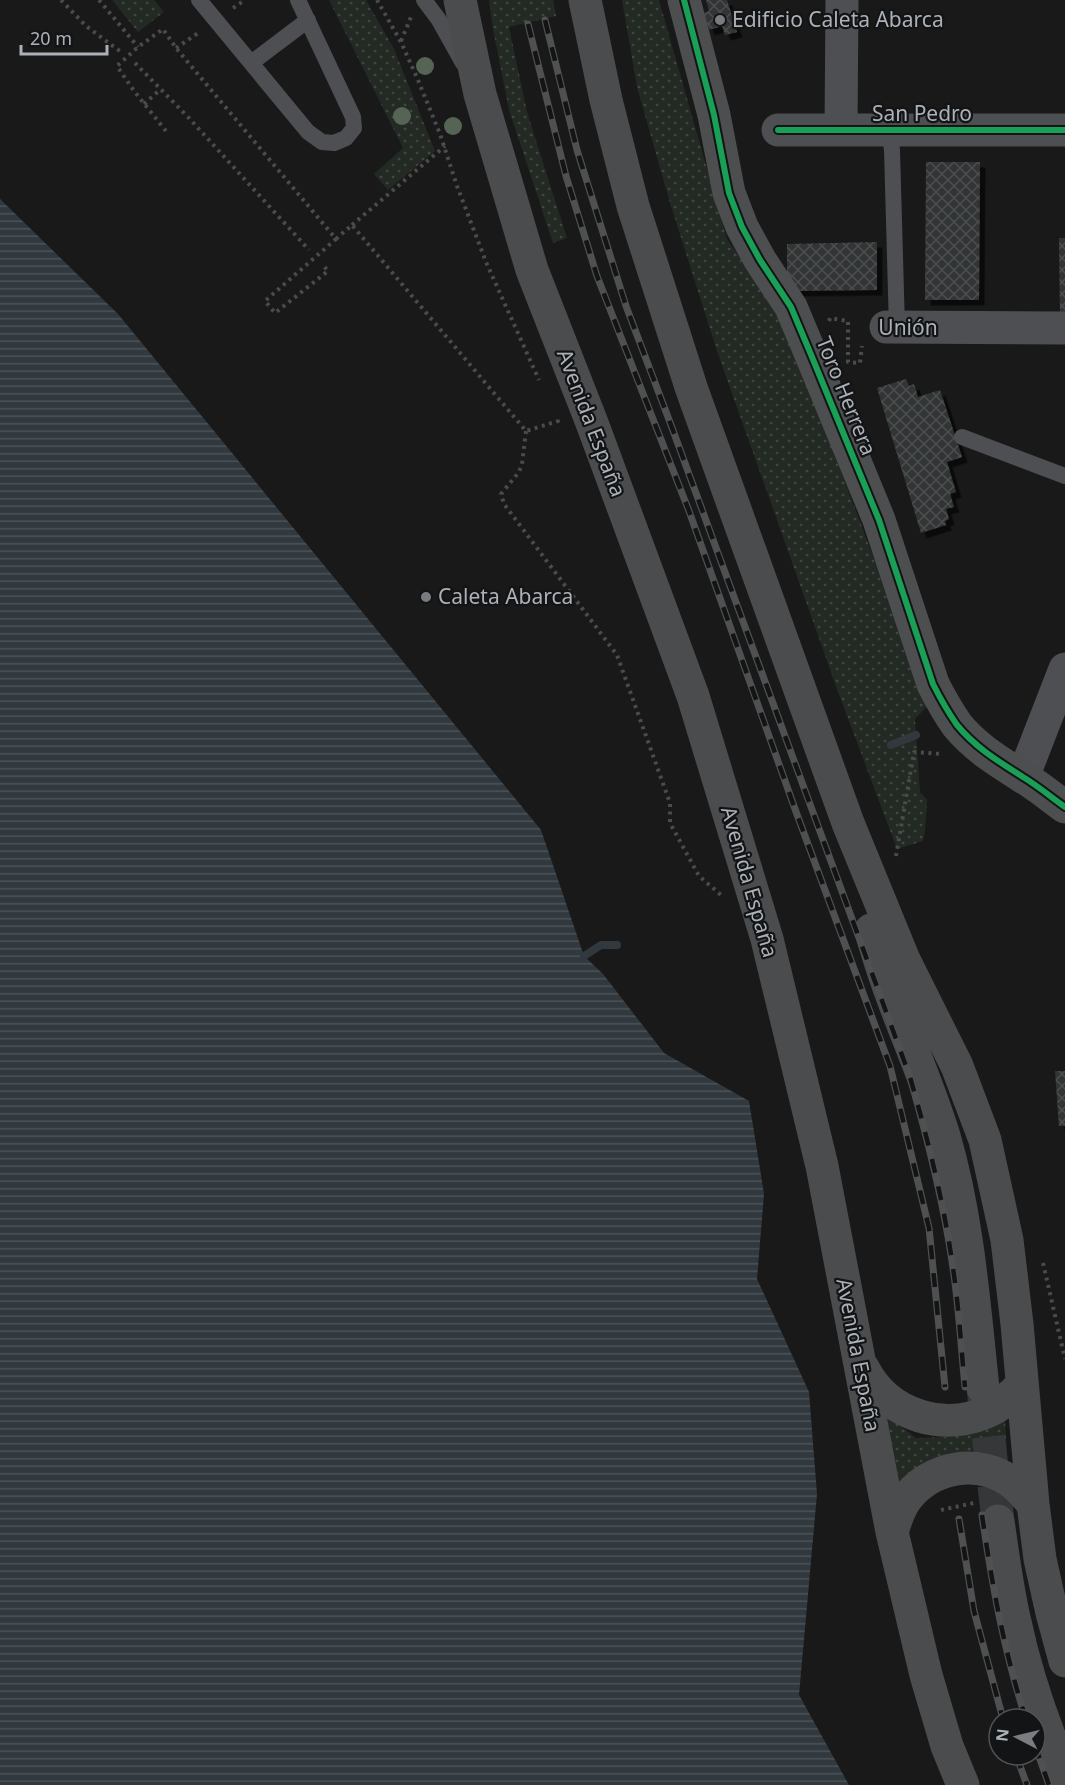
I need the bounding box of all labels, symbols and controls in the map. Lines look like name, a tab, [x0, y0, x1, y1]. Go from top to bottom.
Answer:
place label: Edificio Caleta Abarca	[732, 5, 944, 33]
marker: Edificio Caleta Abarca	[713, 13, 727, 27]
scale bar	[21, 18, 106, 56]
text: 20 m	[30, 26, 72, 50]
street label: San Pedro	[872, 99, 972, 127]
street label: Unión	[878, 313, 938, 341]
street label: Toro Herrera	[810, 332, 883, 459]
street label: Avenida España	[551, 345, 633, 500]
place label: Caleta Abarca	[438, 582, 573, 610]
marker: Caleta Abarca	[419, 590, 433, 604]
street label: Avenida España	[715, 803, 785, 960]
street label: Avenida España	[830, 1276, 888, 1434]
north arrow	[987, 1707, 1047, 1767]
text: N	[990, 1727, 1014, 1743]

